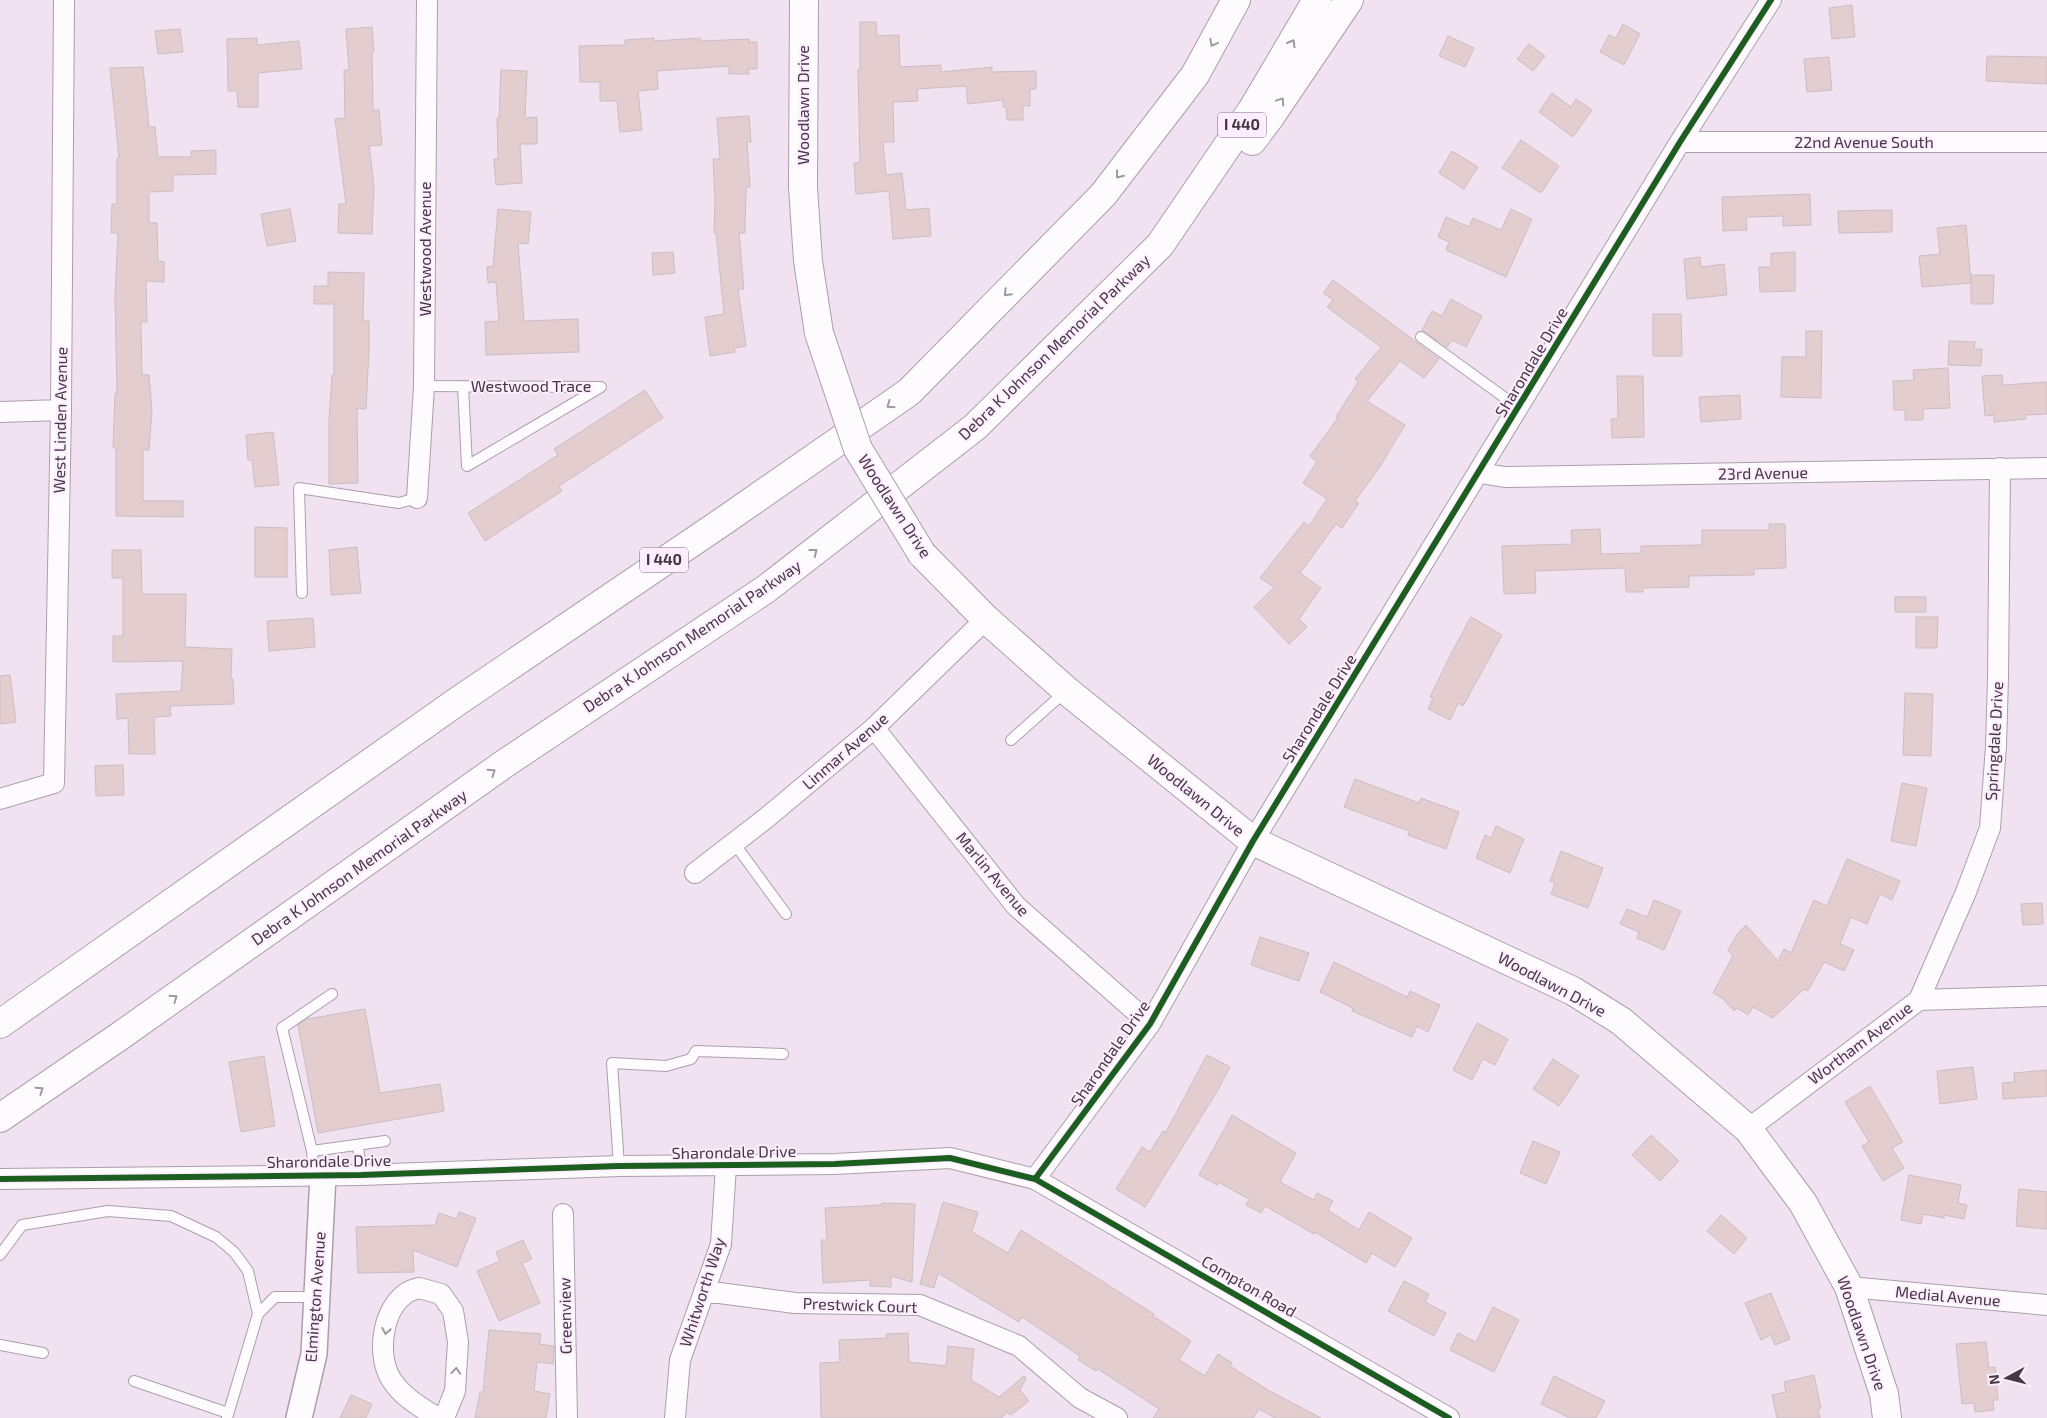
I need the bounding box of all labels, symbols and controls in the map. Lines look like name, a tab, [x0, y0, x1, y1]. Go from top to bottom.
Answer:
one-way arrow	[1209, 38, 1219, 47]
one-way arrow	[1285, 39, 1295, 48]
street label: Woodlawn Drive	[793, 45, 812, 165]
one-way arrow	[1275, 97, 1284, 106]
road number: I 440	[1218, 112, 1266, 138]
street label: 22nd Avenue South	[1794, 132, 1934, 151]
one-way arrow	[1116, 169, 1124, 178]
street label: Westwood Avenue	[415, 182, 434, 316]
street label: Debra K Johnson Memorial Parkway	[954, 250, 1154, 443]
one-way arrow	[1004, 287, 1013, 296]
street label: Sharondale Drive	[1490, 303, 1571, 420]
street label: West Linden Avenue	[49, 347, 70, 493]
street label: Westwood Trace	[471, 376, 591, 395]
one-way arrow	[886, 399, 896, 408]
street label: Woodlawn Drive	[855, 450, 936, 561]
street label: 23rd Avenue	[1718, 462, 1808, 483]
road number: I 440	[640, 548, 688, 572]
one-way arrow	[808, 549, 818, 558]
street label: Debra K Johnson Memorial Parkway	[579, 555, 805, 716]
street label: Sharondale Drive	[1278, 650, 1360, 766]
street label: Springdale Drive	[1981, 681, 2006, 801]
street label: Linmar Avenue	[798, 708, 891, 793]
street label: Woodlawn Drive	[1144, 750, 1249, 840]
one-way arrow	[486, 770, 495, 778]
street label: Debra K Johnson Memorial Parkway	[247, 784, 471, 949]
street label: Marlin Avenue	[953, 828, 1034, 920]
street label: Woodlawn Drive	[1495, 947, 1610, 1020]
one-way arrow	[168, 995, 178, 1004]
street label: Sharondale Drive	[1066, 996, 1153, 1109]
street label: Wortham Avenue	[1804, 997, 1915, 1088]
one-way arrow	[35, 1087, 44, 1097]
street label: Sharondale Drive	[672, 1141, 796, 1162]
street label: Sharondale Drive	[267, 1150, 391, 1171]
street label: Elmington Avenue	[300, 1231, 329, 1363]
street label: Whitworth Way	[675, 1234, 728, 1349]
street label: Compton Road	[1198, 1251, 1300, 1320]
street label: Woodlawn Drive	[1834, 1273, 1891, 1393]
street label: Greenview	[554, 1277, 575, 1355]
street label: Medial Avenue	[1895, 1281, 2002, 1310]
street label: Prestwick Court	[802, 1293, 918, 1316]
one-way arrow	[381, 1326, 391, 1335]
north arrow	[1982, 1353, 2032, 1403]
one-way arrow	[450, 1367, 461, 1375]
text: N	[1985, 1374, 2003, 1386]

